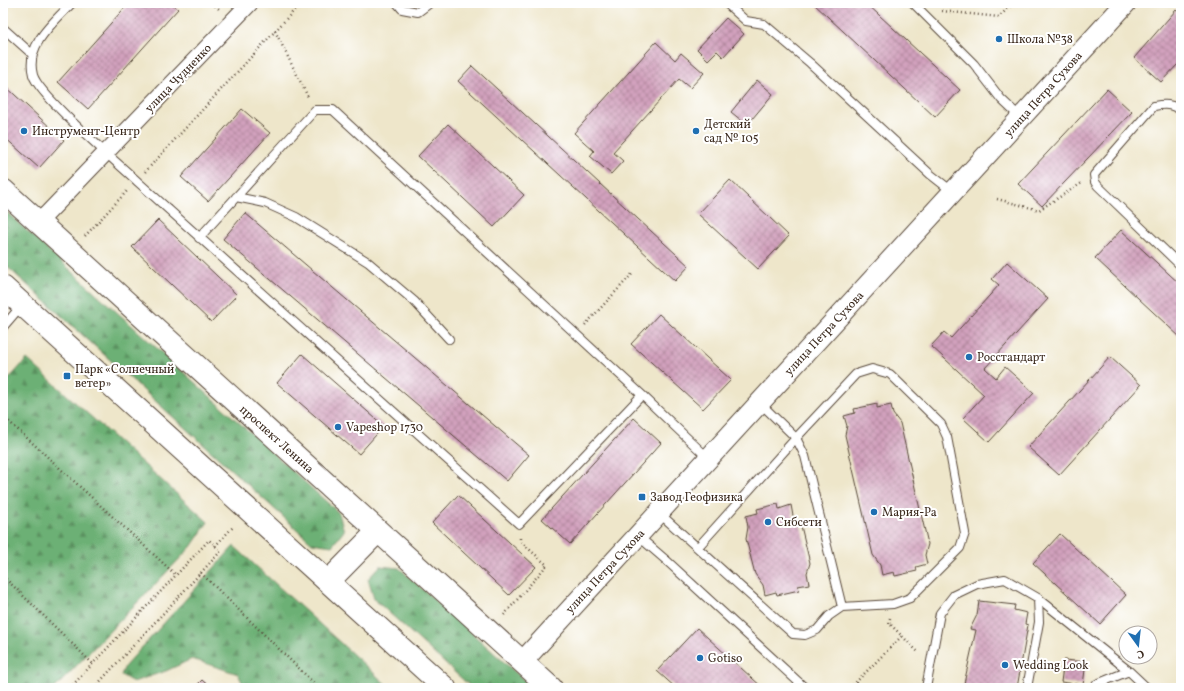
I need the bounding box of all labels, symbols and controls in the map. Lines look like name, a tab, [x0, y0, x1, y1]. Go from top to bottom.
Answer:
place label: Школа №38	[1007, 32, 1073, 48]
marker: Школа №38	[994, 34, 1004, 44]
street label: улица Чудненко	[142, 41, 216, 117]
street label: улица Петра Сухова	[1001, 48, 1086, 141]
place label: Детский сад № 105	[704, 117, 759, 147]
place label: Инструмент-Центр	[32, 124, 140, 140]
marker: Инструмент-Центр	[19, 126, 29, 136]
marker: Детский сад № 105	[691, 126, 701, 136]
street label: улица Петра Сухова	[781, 288, 868, 379]
place label: Росстандарт	[977, 350, 1045, 366]
marker: Росстандарт	[964, 352, 974, 362]
place label: Парк «Солнечный ветер»	[75, 362, 174, 392]
marker: Парк «Солнечный ветер»	[62, 371, 72, 381]
street label: проспект Ленина	[236, 402, 317, 477]
place label: Vapeshop 1730	[346, 420, 423, 436]
marker: Vapeshop 1730	[333, 422, 343, 432]
place label: Завод Геофизика	[650, 490, 743, 506]
marker: Завод Геофизика	[637, 492, 647, 502]
place label: Мария-Ра	[882, 505, 937, 521]
marker: Мария-Ра	[869, 507, 879, 517]
place label: Сибсети	[776, 515, 822, 531]
marker: Сибсети	[763, 517, 773, 527]
street label: улица Петра Сухова	[562, 526, 649, 617]
north arrow	[1118, 625, 1158, 665]
text: С	[1135, 645, 1146, 661]
place label: Gotiso	[708, 651, 743, 667]
marker: Gotiso	[695, 653, 705, 663]
place label: Wedding Look	[1013, 658, 1089, 674]
marker: Wedding Look	[1000, 660, 1010, 670]

